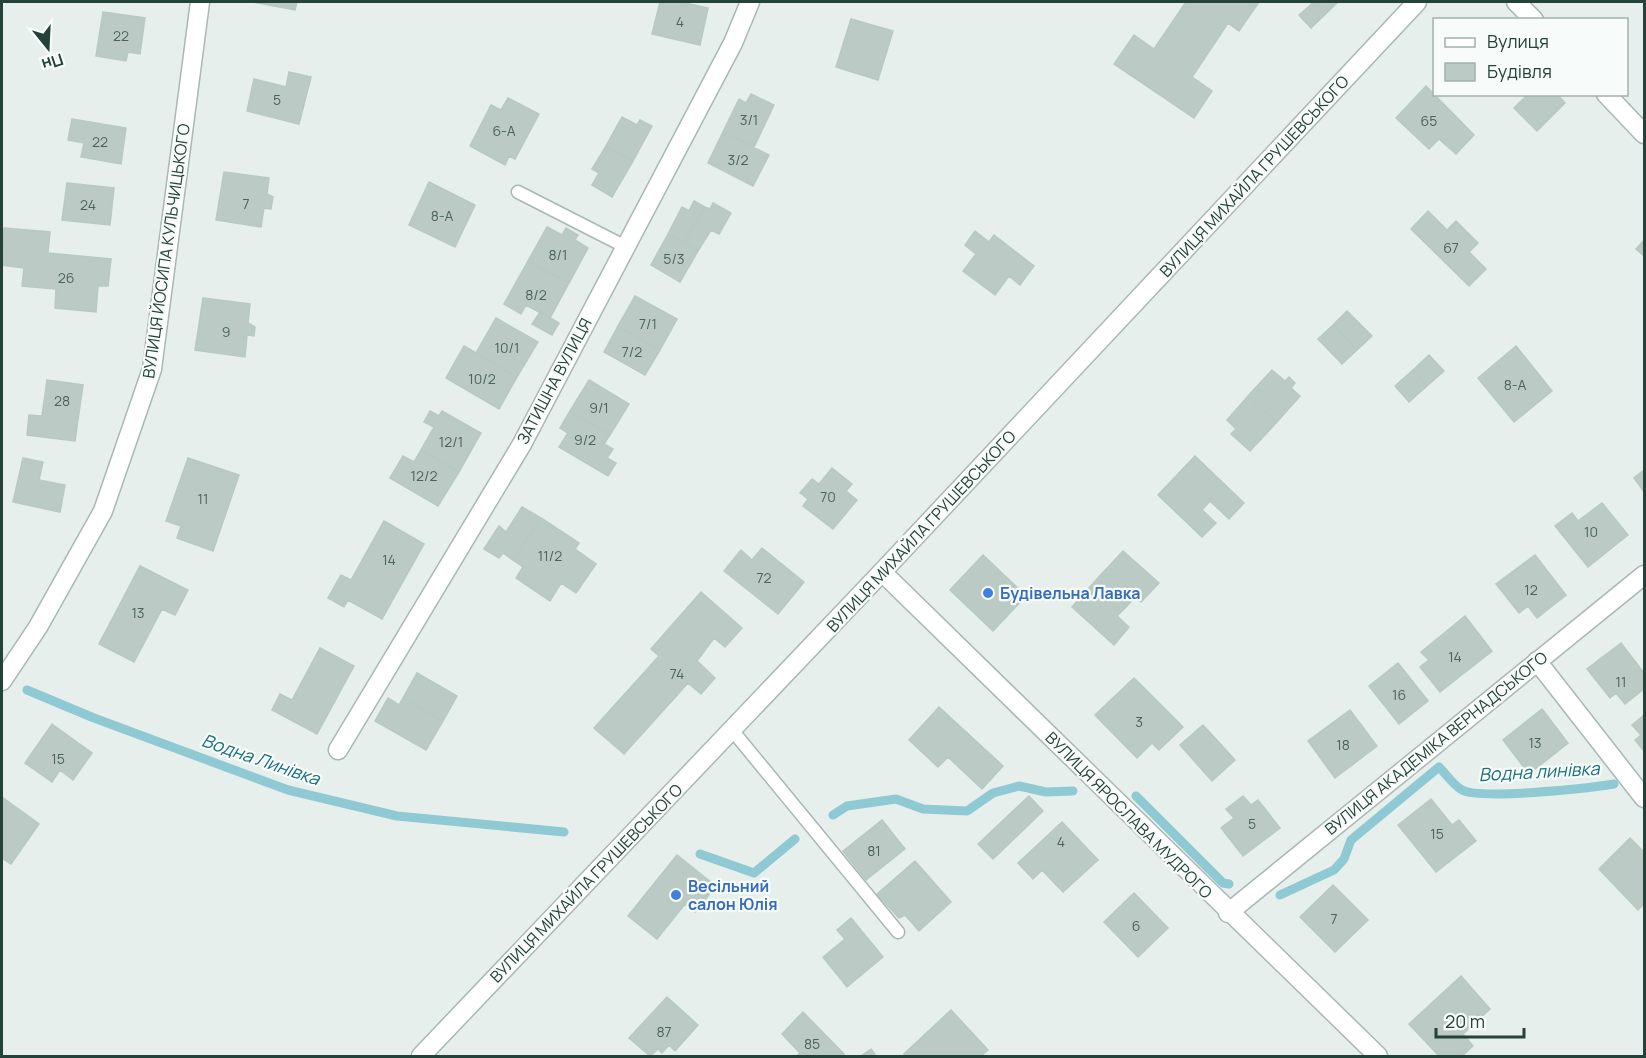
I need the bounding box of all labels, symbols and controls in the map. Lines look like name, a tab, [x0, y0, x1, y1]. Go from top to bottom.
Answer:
house number: 4	[676, 12, 684, 31]
north arrow	[18, 18, 78, 78]
legend	[1433, 18, 1628, 96]
house number: 22	[113, 26, 129, 45]
text: Вулиця	[1487, 29, 1549, 53]
text: Пн	[39, 48, 66, 76]
text: Будівля	[1487, 59, 1552, 83]
street label: ВУЛИЦЯ МИХАЙЛА ГРУШЕВСЬКОГО	[1155, 70, 1354, 282]
house number: 5	[273, 90, 281, 109]
house number: 3/1	[740, 110, 758, 129]
house number: 65	[1421, 111, 1437, 130]
house number: 6-А	[492, 121, 516, 140]
street label: ВУЛИЦЯ ЙОСИПА КУЛЬЧИЦЬКОГО	[137, 122, 195, 380]
house number: 22	[92, 132, 108, 151]
house number: 3/2	[727, 150, 749, 169]
house number: 7	[242, 194, 250, 213]
house number: 24	[80, 195, 96, 214]
house number: 8-А	[431, 206, 453, 225]
house number: 67	[1443, 238, 1459, 257]
house number: 8/1	[548, 245, 568, 264]
house number: 5/3	[663, 249, 685, 268]
house number: 26	[58, 268, 74, 287]
house number: 8/2	[525, 285, 547, 304]
street label: ЗАТИШНА ВУЛИЦЯ	[511, 314, 597, 448]
house number: 7/1	[639, 314, 657, 333]
house number: 9	[222, 322, 230, 341]
house number: 10/1	[495, 338, 519, 357]
house number: 7/2	[622, 342, 642, 361]
house number: 10/2	[468, 369, 496, 388]
house number: 8-А	[1504, 375, 1526, 394]
house number: 28	[54, 391, 70, 410]
house number: 9/1	[589, 398, 609, 417]
street label: ВУЛИЦЯ МИХАЙЛА ГРУШЕВСЬКОГО	[822, 425, 1021, 637]
house number: 9/2	[574, 430, 596, 449]
house number: 12/1	[439, 432, 463, 451]
house number: 12/2	[411, 466, 437, 485]
house number: 70	[820, 487, 836, 506]
house number: 11	[198, 489, 208, 508]
house number: 10	[1584, 522, 1598, 541]
house number: 11/2	[538, 546, 562, 565]
house number: 14	[382, 550, 396, 569]
house number: 72	[756, 568, 772, 587]
house number: 12	[1524, 580, 1538, 599]
place label: Будівельна Лавка	[1000, 582, 1141, 604]
marker: Будівельна Лавка	[981, 586, 995, 600]
house number: 13	[131, 603, 145, 622]
street label: ВУЛИЦЯ АКАДЕМІКА ВЕРНАДСЬКОГО	[1320, 646, 1552, 840]
house number: 14	[1448, 647, 1462, 666]
house number: 74	[670, 664, 684, 683]
house number: 11	[1616, 672, 1626, 691]
house number: 16	[1392, 685, 1406, 704]
house number: 3	[1135, 712, 1143, 731]
street label: ВУЛИЦЯ ЯРОСЛАВА МУДРОГО	[1041, 727, 1217, 903]
water label: Водна Линівка	[199, 728, 324, 791]
house number: 13	[1528, 733, 1542, 752]
house number: 18	[1336, 735, 1350, 754]
house number: 15	[51, 749, 65, 768]
water label: Водна линівка	[1478, 756, 1601, 786]
street label: ВУЛИЦЯ МИХАЙЛА ГРУШЕВСЬКОГО	[485, 779, 687, 987]
house number: 5	[1248, 814, 1256, 833]
house number: 15	[1430, 824, 1444, 843]
house number: 4	[1057, 832, 1065, 851]
house number: 81	[867, 841, 881, 860]
place label: Весільний салон Юлія	[688, 875, 778, 915]
marker: Весільний салон Юлія	[669, 888, 683, 902]
house number: 7	[1330, 909, 1338, 928]
house number: 6	[1132, 916, 1140, 935]
scale bar	[1436, 1001, 1524, 1039]
text: 20 m	[1445, 1009, 1485, 1033]
house number: 87	[656, 1022, 672, 1041]
house number: 85	[804, 1034, 820, 1053]

